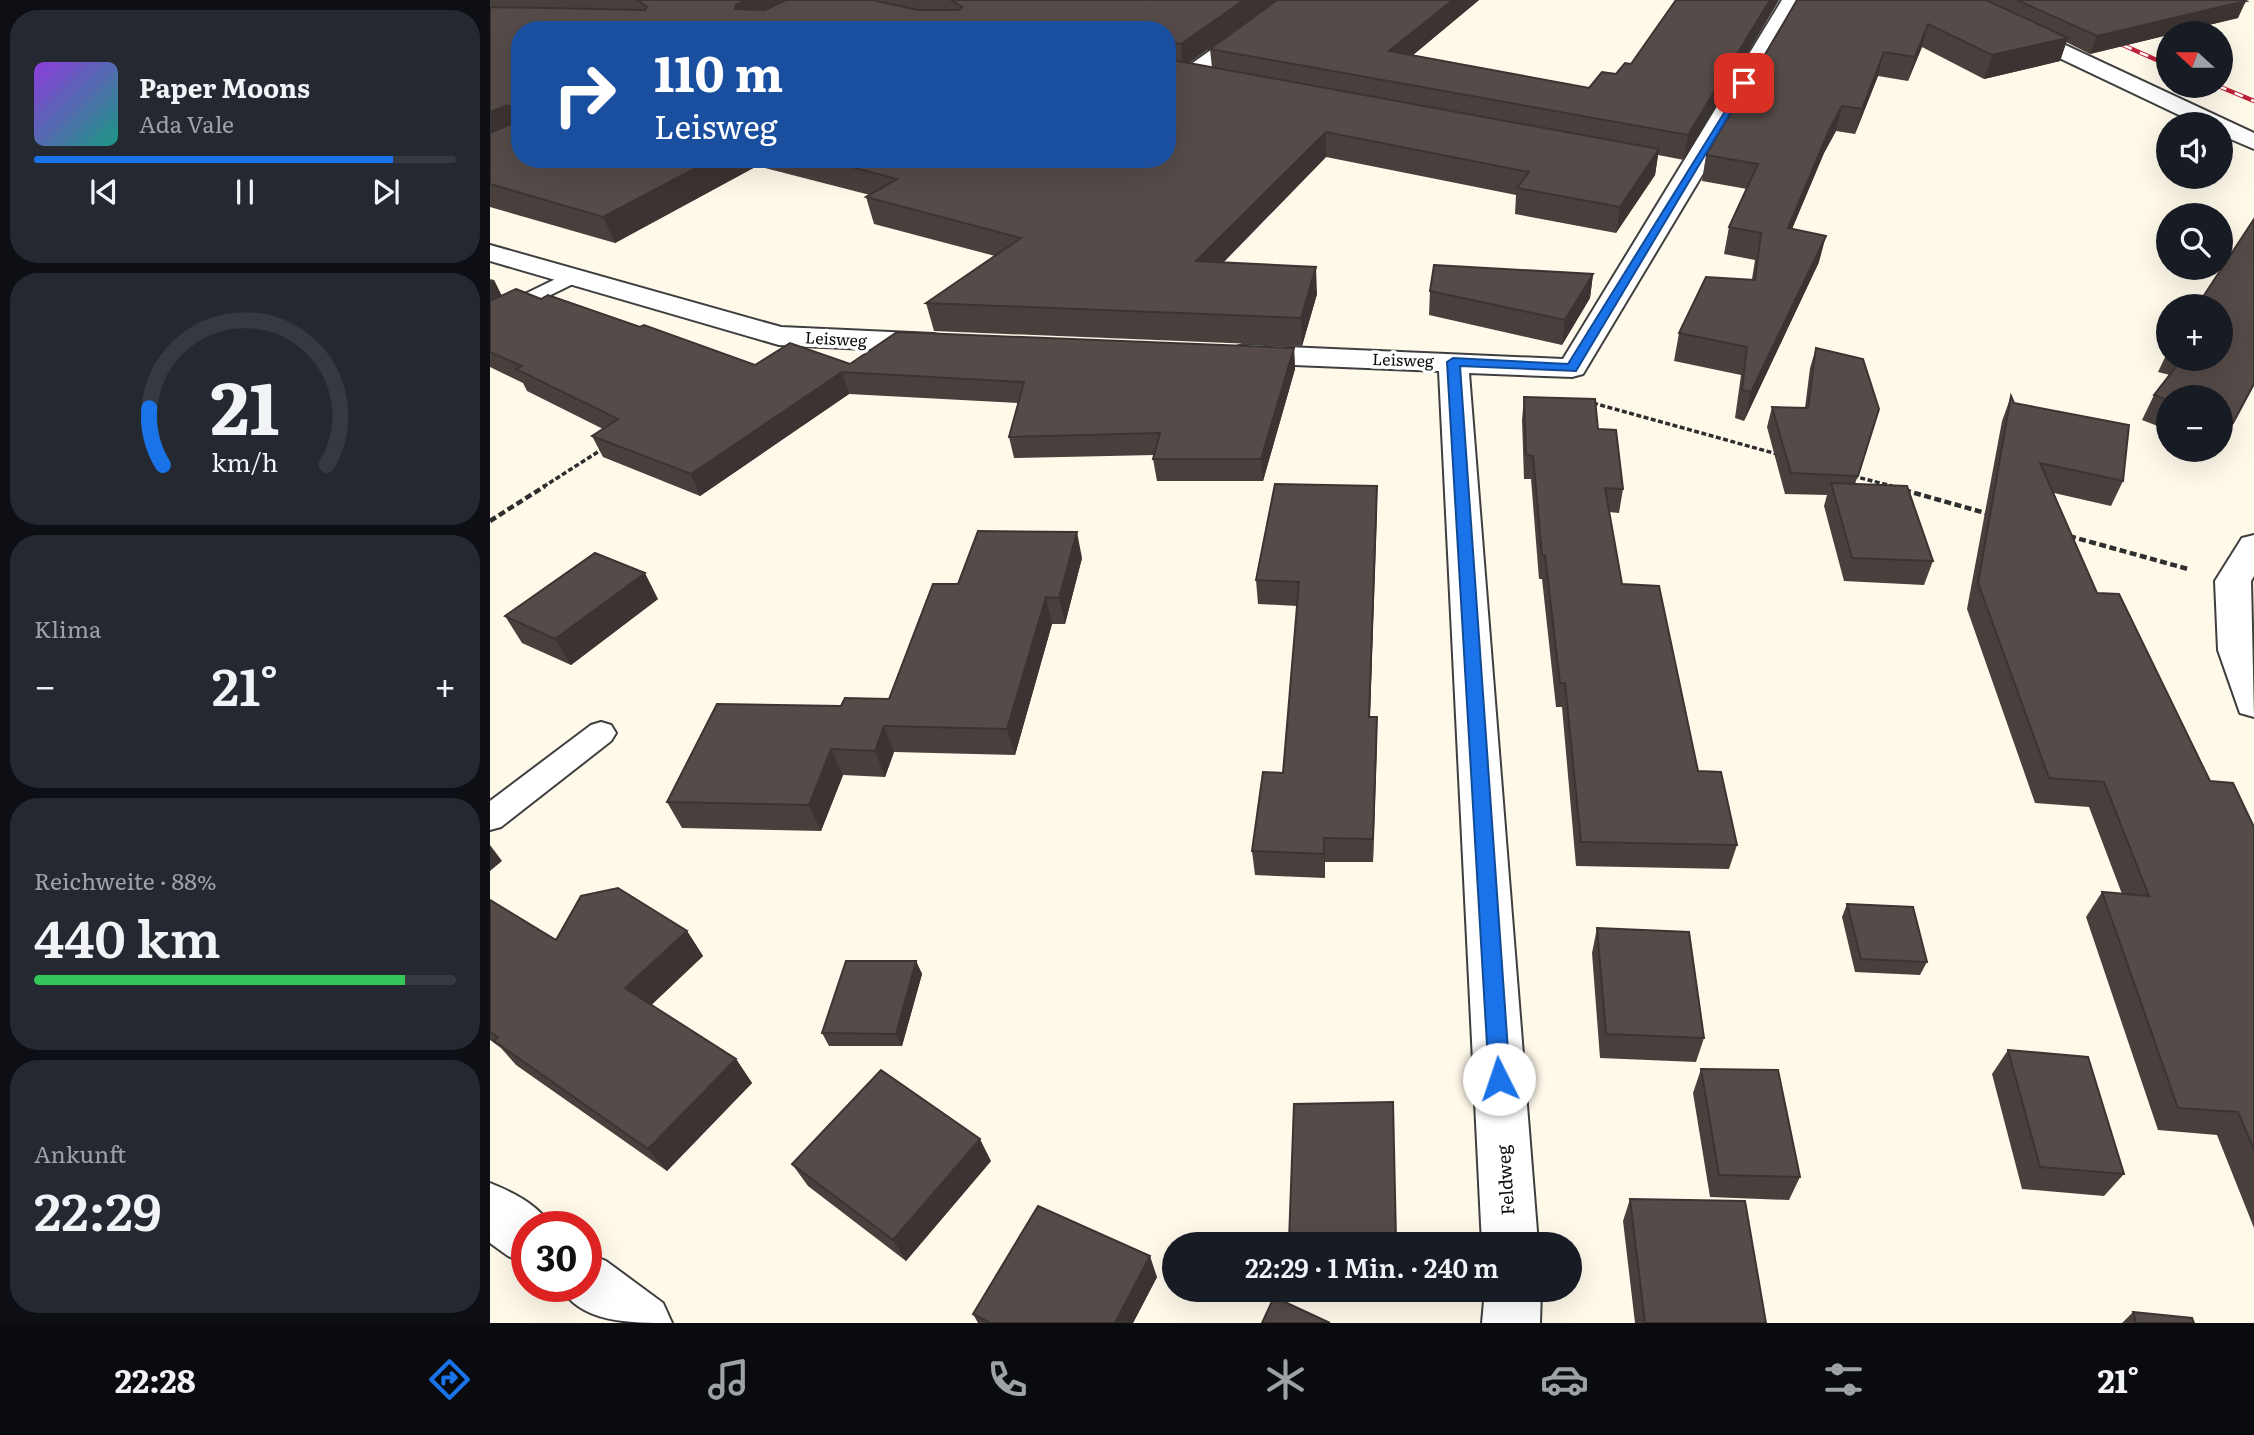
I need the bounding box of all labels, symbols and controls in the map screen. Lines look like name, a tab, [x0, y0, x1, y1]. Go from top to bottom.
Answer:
north arrow	[2156, 21, 2233, 98]
map controls	[2156, 21, 2233, 462]
text: 110 m	[654, 34, 783, 107]
icon: right	[539, 49, 630, 140]
pin	[1714, 53, 1774, 113]
icon: arrive	[1725, 64, 1763, 102]
text: Paper Moons	[139, 67, 310, 106]
text: Leisweg	[654, 101, 778, 149]
text: Ada Vale	[139, 106, 234, 140]
button: sound	[2156, 112, 2233, 189]
icon: previous	[85, 173, 123, 211]
icon: pause	[226, 173, 264, 211]
icon: next	[367, 173, 405, 211]
button: search	[2156, 203, 2233, 280]
button: +	[2156, 294, 2233, 371]
street label: Leisweg	[805, 324, 868, 352]
street label: Leisweg	[1372, 346, 1434, 372]
text: 21	[210, 349, 280, 457]
button: −	[2156, 385, 2233, 462]
text: km/h	[212, 443, 278, 480]
text: Klima	[34, 611, 101, 645]
text: 21°	[212, 645, 278, 722]
text: −	[34, 655, 56, 712]
text: +	[434, 655, 456, 712]
text: Reichweite · 88%	[34, 863, 217, 897]
text: 440 km	[34, 897, 221, 974]
position arrow	[1462, 1042, 1536, 1116]
text: Ankunft	[34, 1136, 126, 1170]
street label: Feldweg	[1489, 1143, 1520, 1216]
text: 22:29	[34, 1170, 162, 1247]
speed limit sign: 30	[511, 1211, 602, 1302]
text: 22:29 · 1 Min. · 240 m	[1245, 1247, 1499, 1286]
text: 22:28	[115, 1355, 196, 1403]
icon: directions	[425, 1355, 474, 1404]
icon: music	[704, 1355, 753, 1404]
icon: phone	[983, 1355, 1032, 1404]
icon: climate	[1261, 1355, 1310, 1404]
icon: car	[1540, 1355, 1589, 1404]
icon: filters	[1819, 1355, 1868, 1404]
text: 21°	[2097, 1355, 2139, 1403]

